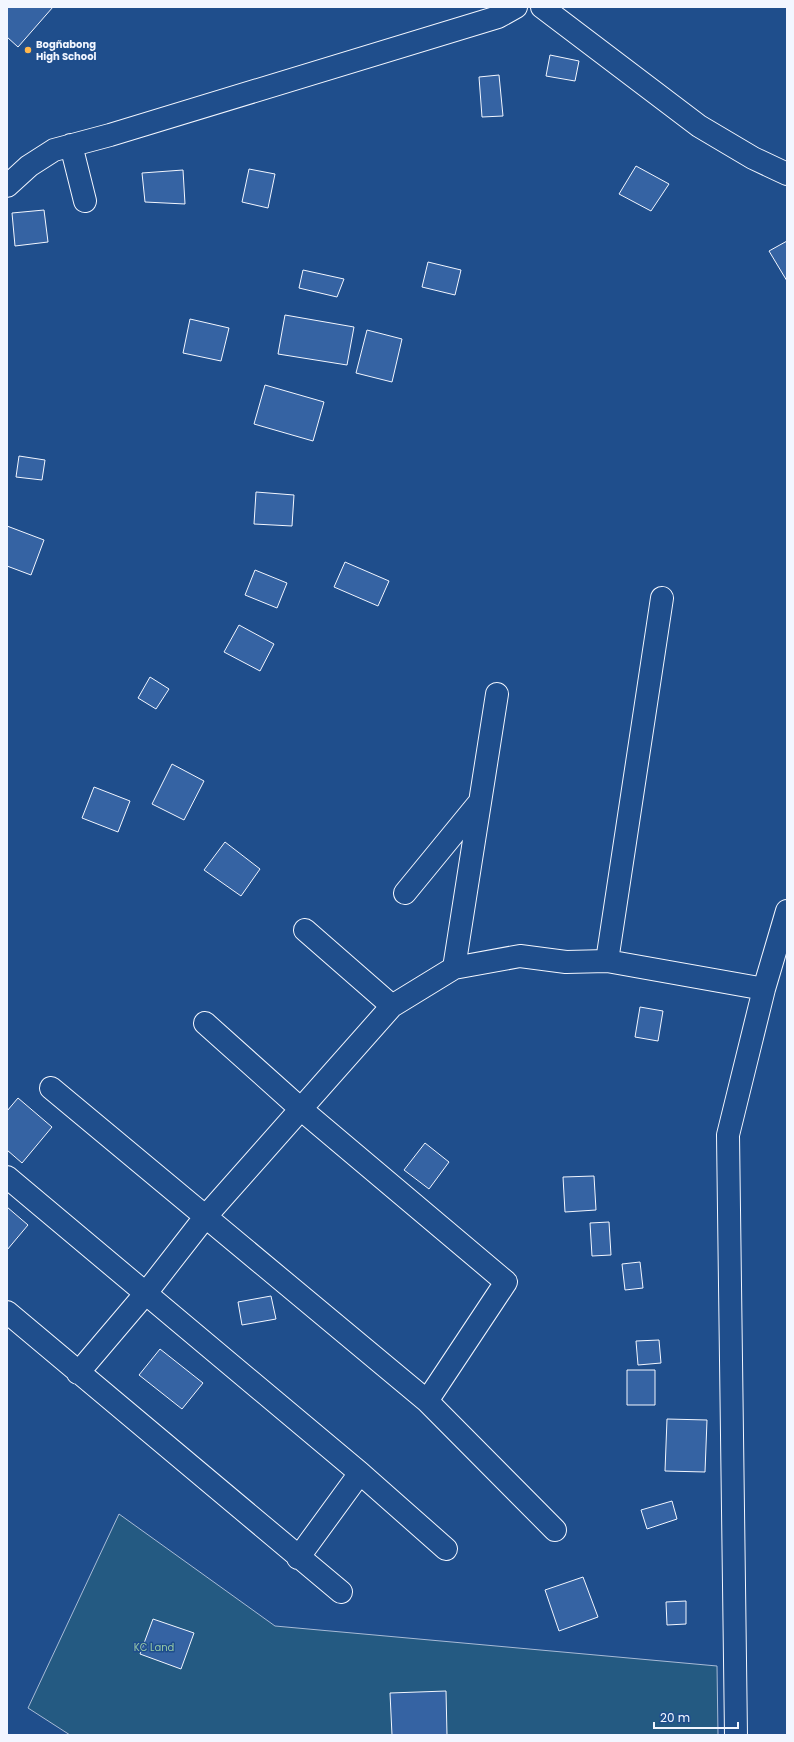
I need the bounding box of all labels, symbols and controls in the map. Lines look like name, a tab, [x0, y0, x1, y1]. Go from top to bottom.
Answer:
place label: Bogñabong High School	[36, 37, 97, 64]
marker: Bogñabong High School	[23, 45, 33, 55]
park label: KC Land	[134, 1640, 174, 1655]
scale bar	[654, 1704, 738, 1730]
text: 20 m	[660, 1709, 690, 1726]

